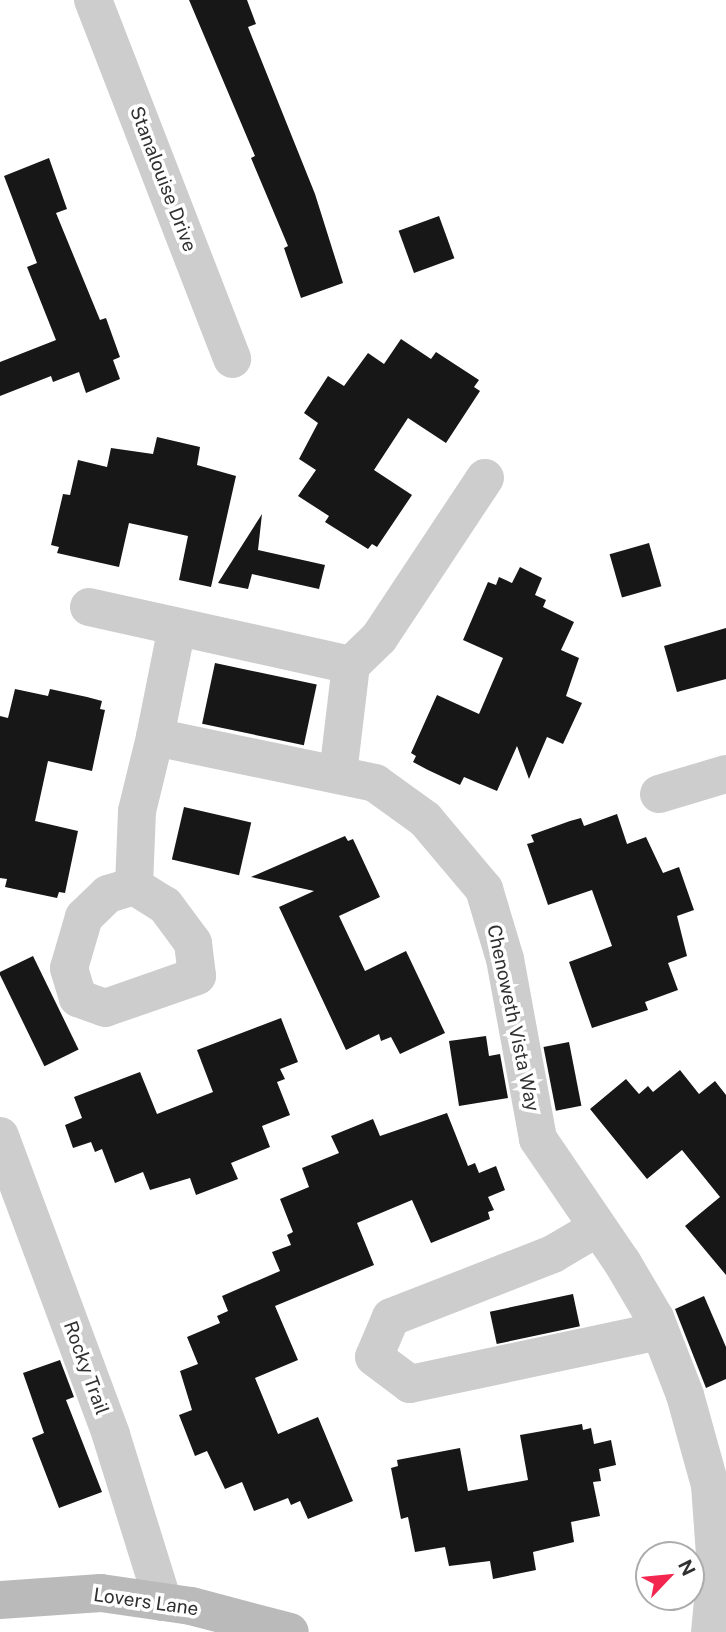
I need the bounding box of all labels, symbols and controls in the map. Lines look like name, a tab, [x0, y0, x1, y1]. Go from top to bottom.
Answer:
street label: Stanalouise Drive	[125, 103, 201, 255]
street label: Chenoweth Vista Way	[482, 922, 544, 1114]
street label: Rocky Trail	[59, 1318, 113, 1418]
north arrow	[635, 1541, 705, 1611]
text: N	[674, 1556, 700, 1579]
street label: Lovers Lane	[92, 1583, 200, 1621]

